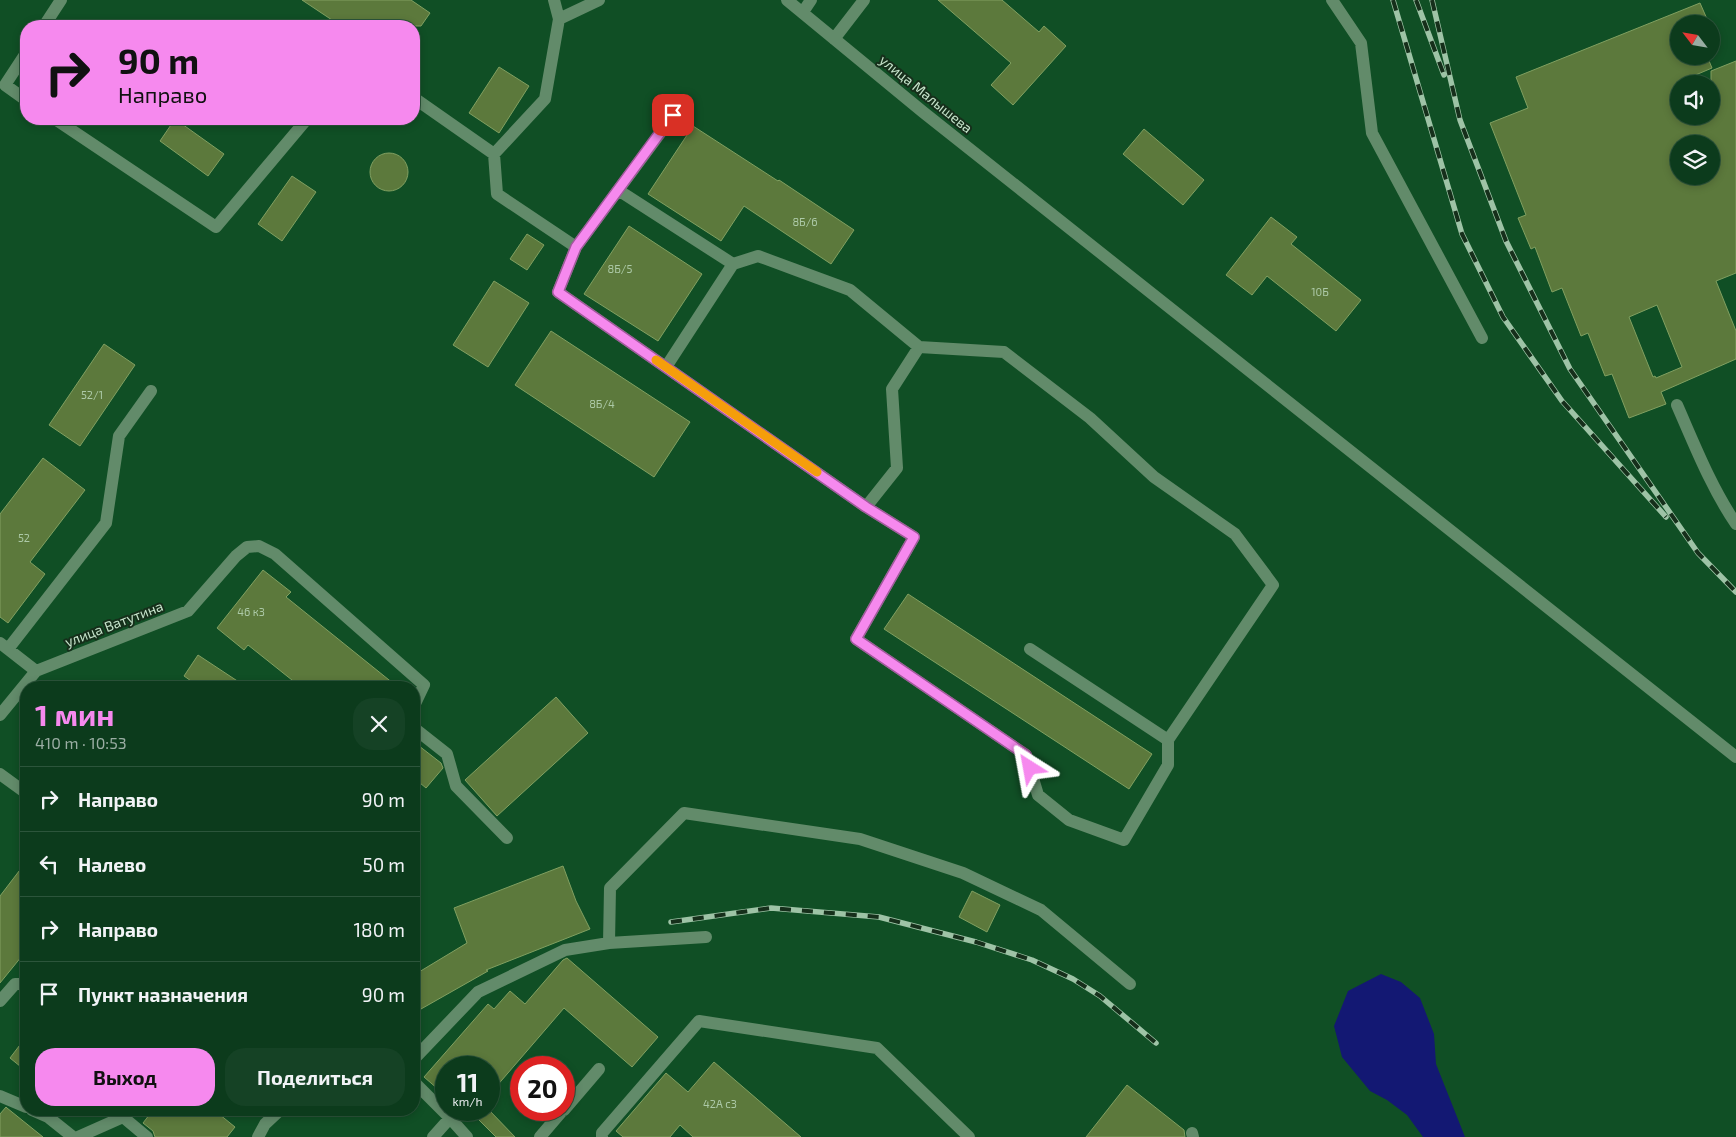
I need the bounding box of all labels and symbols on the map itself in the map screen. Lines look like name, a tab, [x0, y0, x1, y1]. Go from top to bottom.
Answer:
north arrow	[1670, 15, 1720, 65]
street label: улица Малышева	[876, 51, 976, 136]
pin	[652, 94, 694, 136]
house number: 8Б/6	[792, 215, 818, 228]
house number: 8Б/5	[608, 262, 633, 275]
house number: 10Б	[1311, 285, 1329, 298]
house number: 52/1	[81, 388, 103, 401]
house number: 8Б/4	[589, 397, 615, 410]
house number: 52	[18, 531, 30, 544]
street label: улица Ватутина	[62, 597, 165, 650]
house number: 46 к3	[237, 605, 265, 618]
position arrow	[1003, 741, 1055, 793]
speed limit sign: 20	[510, 1056, 575, 1121]
house number: 42А с3	[703, 1097, 737, 1110]

